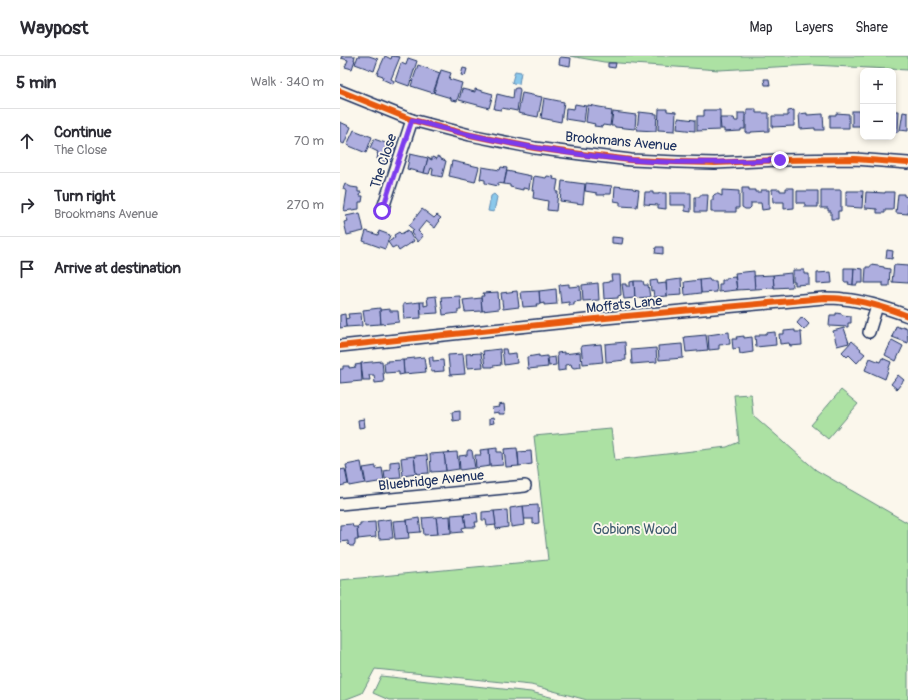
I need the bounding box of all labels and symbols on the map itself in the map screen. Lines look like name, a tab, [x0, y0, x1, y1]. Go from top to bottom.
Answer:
street label: Brookmans Avenue	[564, 128, 678, 155]
street label: The Close	[367, 131, 400, 191]
route end	[771, 151, 789, 169]
route start	[373, 202, 391, 220]
street label: Moffats Lane	[585, 292, 663, 317]
street label: Bluebridge Avenue	[377, 466, 485, 495]
park label: Gobions Wood	[593, 521, 677, 538]

